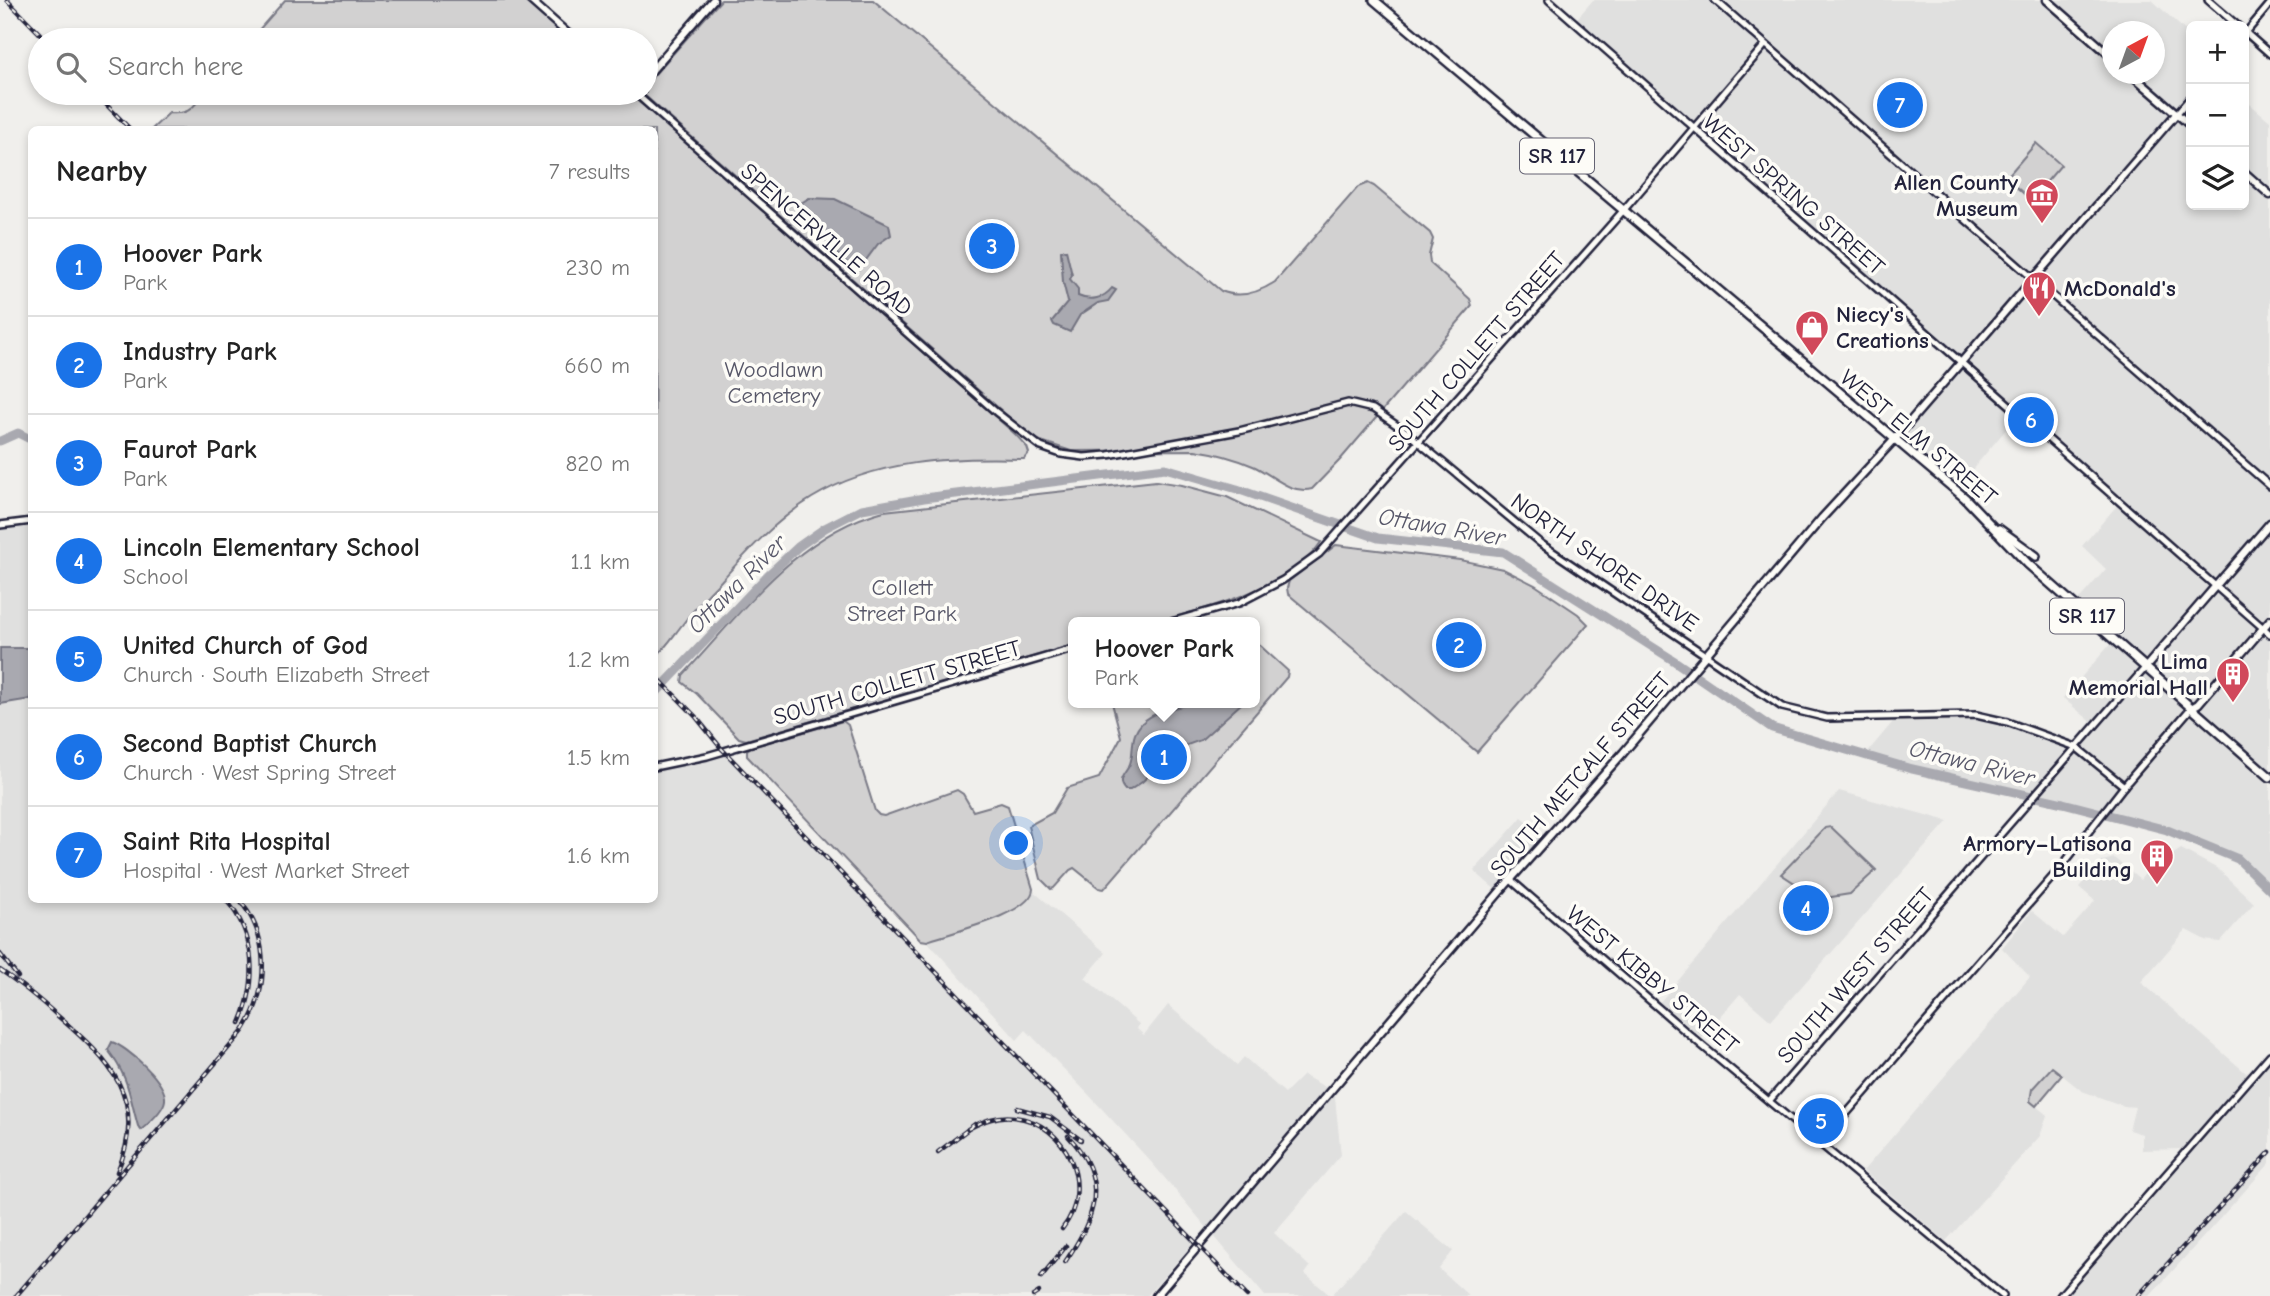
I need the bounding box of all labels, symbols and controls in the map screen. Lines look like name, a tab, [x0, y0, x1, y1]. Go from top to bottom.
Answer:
north arrow	[2102, 21, 2165, 84]
map controls	[2186, 21, 2249, 210]
button: +	[2186, 21, 2249, 84]
search box	[28, 28, 658, 105]
icon: search	[52, 48, 90, 86]
text: Search here	[108, 52, 243, 82]
pin: 7	[1877, 79, 1923, 131]
button: −	[2186, 84, 2249, 147]
street label: WEST SPRING STREET	[1697, 108, 1890, 281]
road number: SR 117	[1520, 138, 1594, 174]
button: layers	[2186, 147, 2249, 210]
text: Nearby	[56, 154, 147, 189]
text: 7 results	[549, 158, 630, 185]
street label: SPENCERVILLE ROAD	[735, 158, 918, 321]
place label: Allen County Museum	[1894, 169, 2018, 222]
museum icon: Allen County Museum	[2023, 176, 2061, 225]
pin: 3	[969, 220, 1015, 272]
text: Hoover Park	[123, 239, 262, 269]
street label: SOUTH COLLETT STREET	[1382, 246, 1570, 457]
text: 1	[74, 254, 84, 281]
text: 230 m	[566, 254, 630, 281]
text: Park	[123, 269, 167, 296]
restaurant icon: McDonald's	[2020, 269, 2058, 318]
place label: McDonald's	[2064, 275, 2176, 302]
place label: Niecy's Creations	[1836, 301, 1929, 354]
shop icon: Niecy's Creations	[1793, 308, 1831, 357]
text: Industry Park	[123, 337, 277, 367]
text: 2	[73, 352, 85, 379]
text: 660 m	[564, 352, 630, 379]
park label: Woodlawn Cemetery	[725, 356, 823, 409]
street label: WEST ELM STREET	[1835, 364, 2003, 511]
text: Park	[123, 367, 167, 394]
pin: 6	[2008, 394, 2054, 446]
text: Faurot Park	[123, 435, 257, 465]
text: 3	[73, 450, 85, 477]
text: 820 m	[565, 450, 630, 477]
text: Park	[123, 465, 167, 492]
street label: NORTH SHORE DRIVE	[1506, 487, 1704, 637]
water label: Ottawa River	[1376, 502, 1509, 552]
water label: Ottawa River	[682, 528, 793, 639]
text: Lincoln Elementary School	[123, 533, 420, 563]
text: 4	[74, 548, 84, 575]
text: 1.1 km	[570, 548, 630, 575]
text: School	[123, 563, 188, 590]
park label: Collett Street Park	[847, 574, 957, 627]
road number: SR 117	[2050, 598, 2124, 634]
popup	[1068, 617, 1260, 708]
pin: 2	[1436, 619, 1482, 671]
text: United Church of God	[123, 631, 368, 661]
street label: SOUTH COLLETT STREET	[770, 634, 1024, 731]
text: Hoover Park	[1094, 634, 1234, 664]
text: 5	[73, 646, 85, 673]
text: 1.2 km	[568, 646, 630, 673]
place label: Lima Memorial Hall	[2069, 648, 2208, 701]
building icon: Lima Memorial Hall	[2214, 655, 2252, 704]
text: Church · South Elizabeth Street	[123, 661, 429, 688]
text: Park	[1094, 664, 1138, 691]
street label: SOUTH METCALF STREET	[1484, 667, 1676, 882]
text: Second Baptist Church	[123, 729, 377, 759]
pin: 1	[1141, 731, 1187, 783]
water label: Ottawa River	[1906, 734, 2039, 792]
text: 6	[73, 744, 85, 771]
text: 1.5 km	[567, 744, 630, 771]
text: Church · West Spring Street	[123, 759, 396, 786]
your location	[999, 826, 1033, 860]
text: Saint Rita Hospital	[123, 827, 331, 857]
place label: Armory–Latisona Building	[1963, 830, 2132, 883]
building icon: Armory–Latisona Building	[2138, 837, 2176, 886]
text: 7	[74, 842, 84, 869]
text: 1.6 km	[567, 842, 630, 869]
text: Hospital · West Market Street	[123, 857, 409, 884]
street label: SOUTH WEST STREET	[1772, 882, 1939, 1069]
pin: 4	[1783, 882, 1829, 934]
street label: WEST KIBBY STREET	[1561, 900, 1744, 1059]
pin: 5	[1798, 1095, 1844, 1147]

